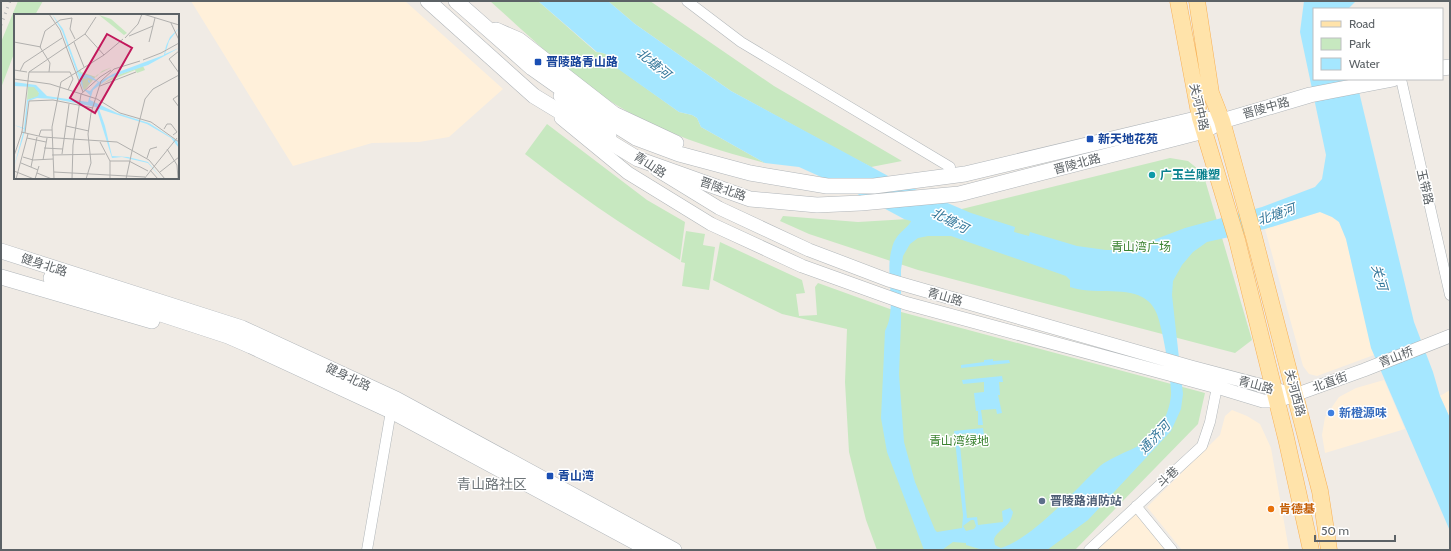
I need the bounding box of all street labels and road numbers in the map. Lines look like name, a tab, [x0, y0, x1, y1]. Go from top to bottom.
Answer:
street label: 关河中路	[1187, 82, 1212, 132]
street label: 晋陵中路	[1241, 94, 1291, 121]
street label: 青山路	[631, 148, 669, 181]
street label: 晋陵北路	[1052, 150, 1102, 177]
street label: 玉带路	[1414, 168, 1437, 206]
street label: 晋陵北路	[698, 174, 748, 203]
street label: 健身北路	[19, 250, 69, 279]
street label: 青山路	[926, 284, 965, 309]
street label: 青山桥	[1376, 343, 1415, 370]
street label: 健身北路	[323, 360, 373, 393]
street label: 关河西路	[1282, 368, 1309, 418]
street label: 北直街	[1310, 369, 1349, 394]
street label: 青山路	[1237, 373, 1275, 396]
street label: 斗巷	[1154, 463, 1182, 490]

